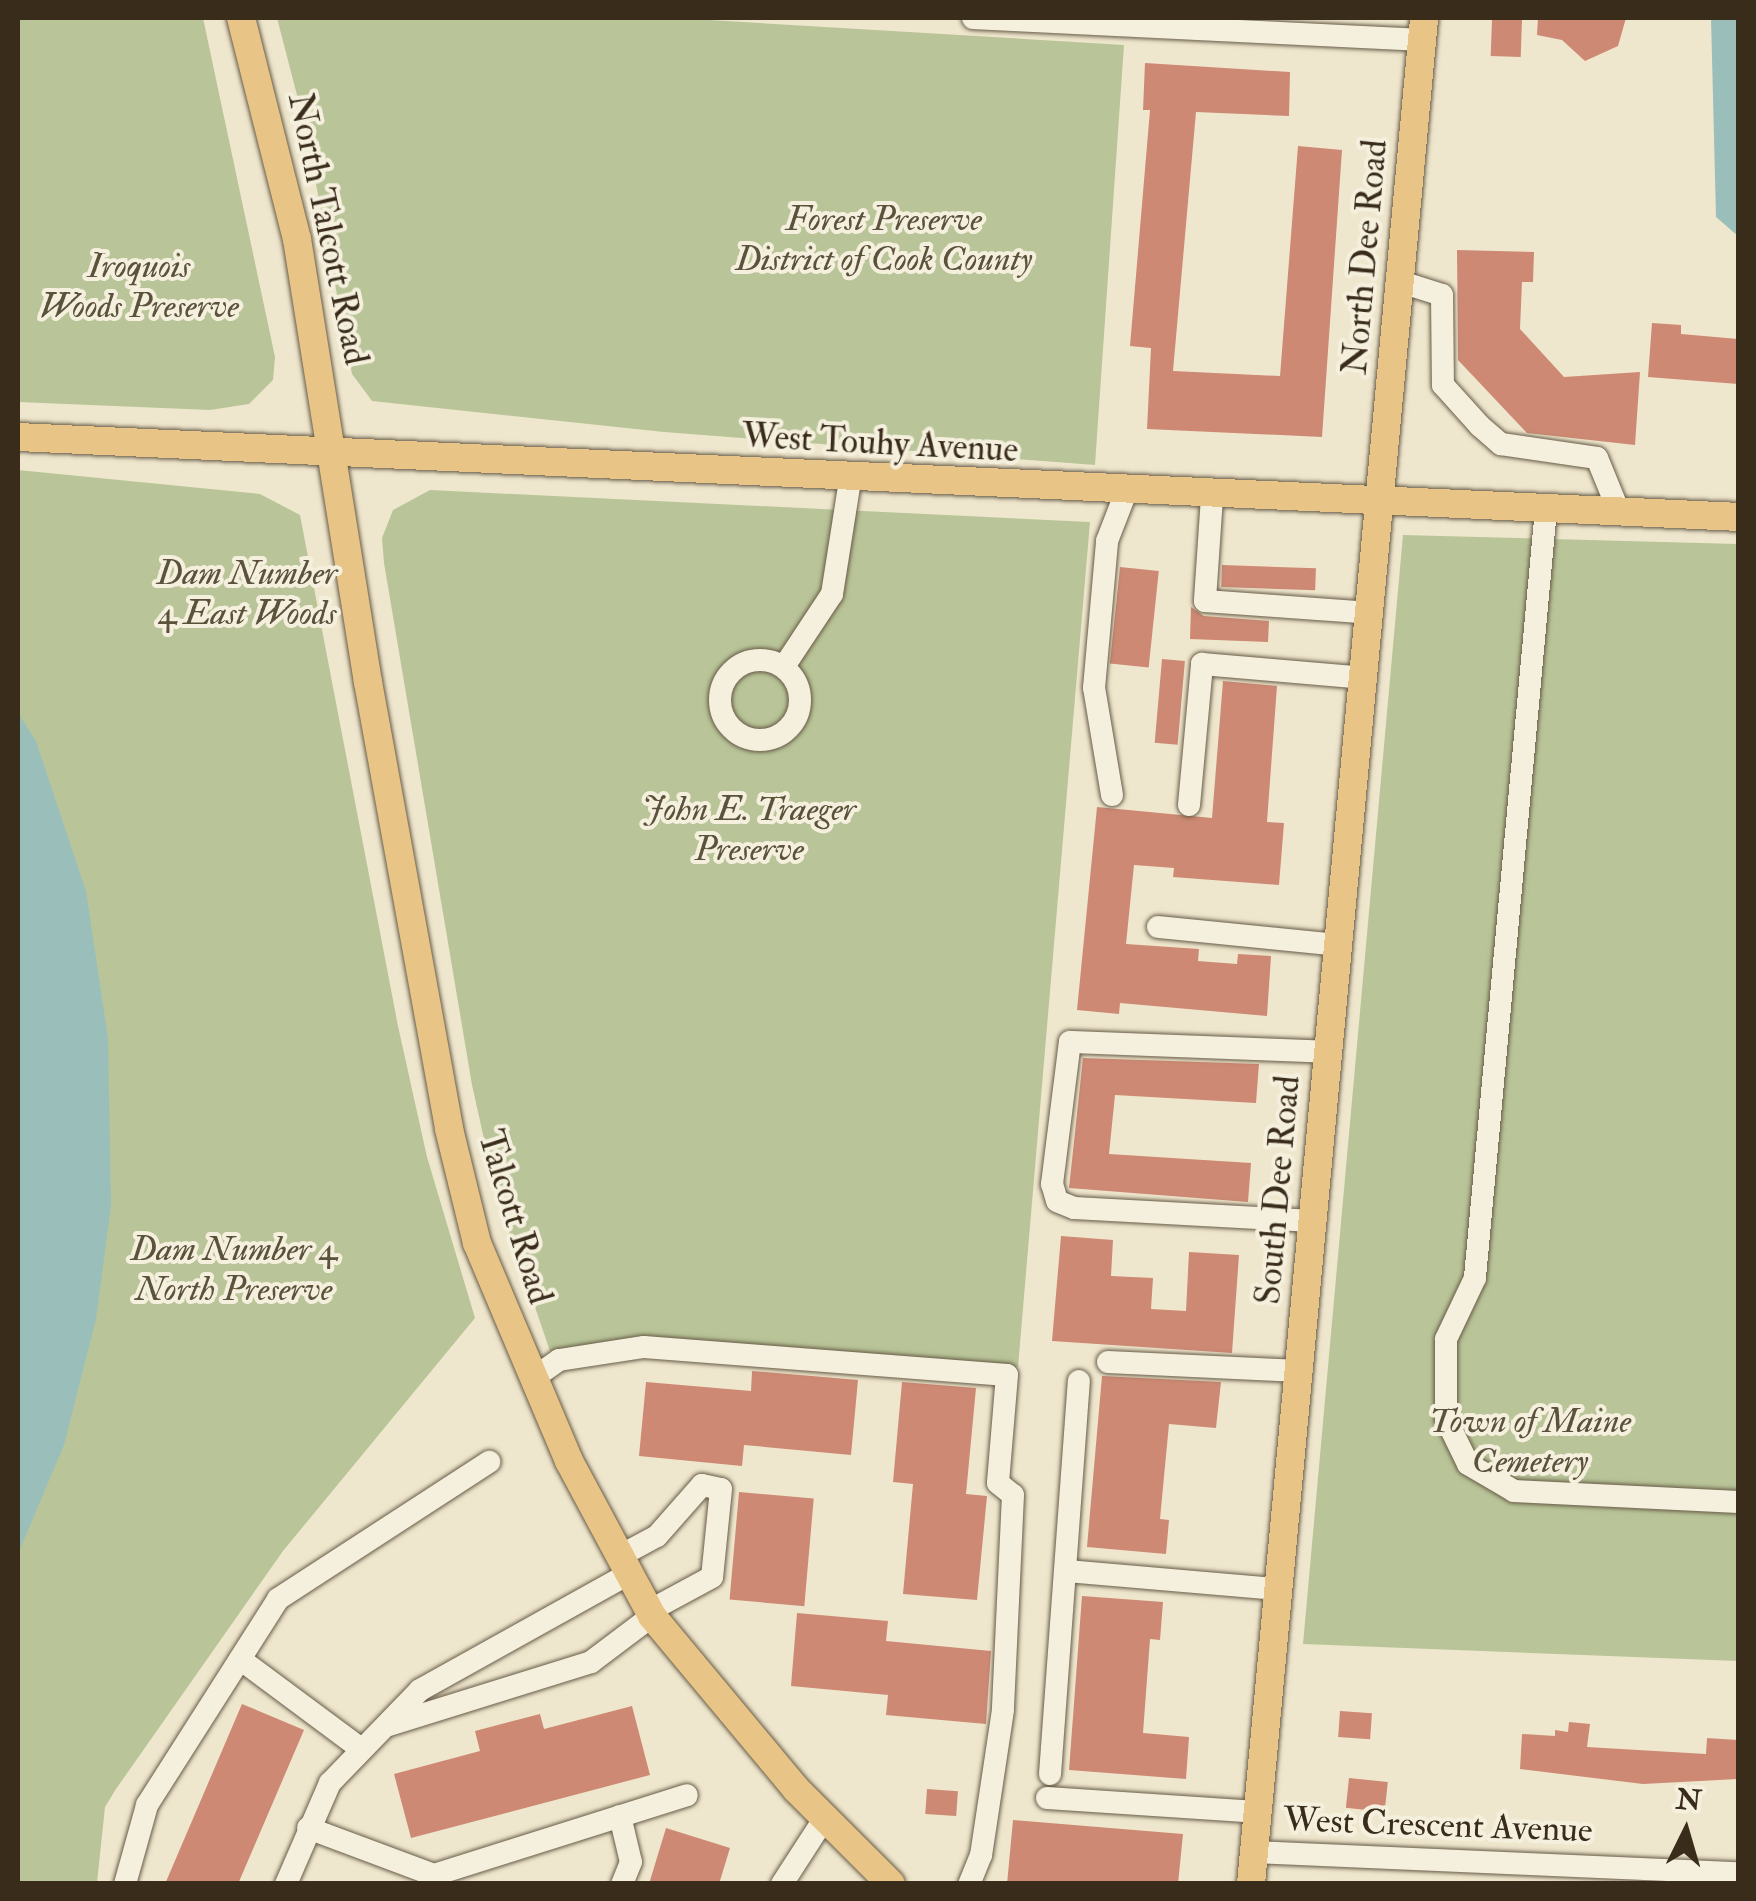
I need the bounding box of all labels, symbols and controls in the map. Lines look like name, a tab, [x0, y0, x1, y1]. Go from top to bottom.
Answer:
street label: North Talcott Road	[279, 89, 377, 369]
street label: North Dee Road	[1334, 138, 1396, 376]
park label: Forest Preserve District of Cook County	[736, 198, 1032, 280]
park label: Iroquois Woods Preserve	[39, 245, 239, 327]
street label: West Touhy Avenue	[741, 415, 1019, 471]
park label: Dam Number 4 East Woods	[157, 552, 337, 634]
park label: John E. Traeger Preserve	[642, 788, 856, 870]
street label: South Dee Road	[1247, 1074, 1309, 1306]
street label: Talcott Road	[469, 1125, 561, 1309]
park label: Dam Number 4 North Preserve	[131, 1228, 337, 1310]
park label: Town of Maine Cemetery	[1429, 1400, 1631, 1482]
north arrow	[1636, 1781, 1736, 1881]
text: N	[1675, 1782, 1703, 1819]
street label: West Crescent Avenue	[1283, 1799, 1593, 1851]

